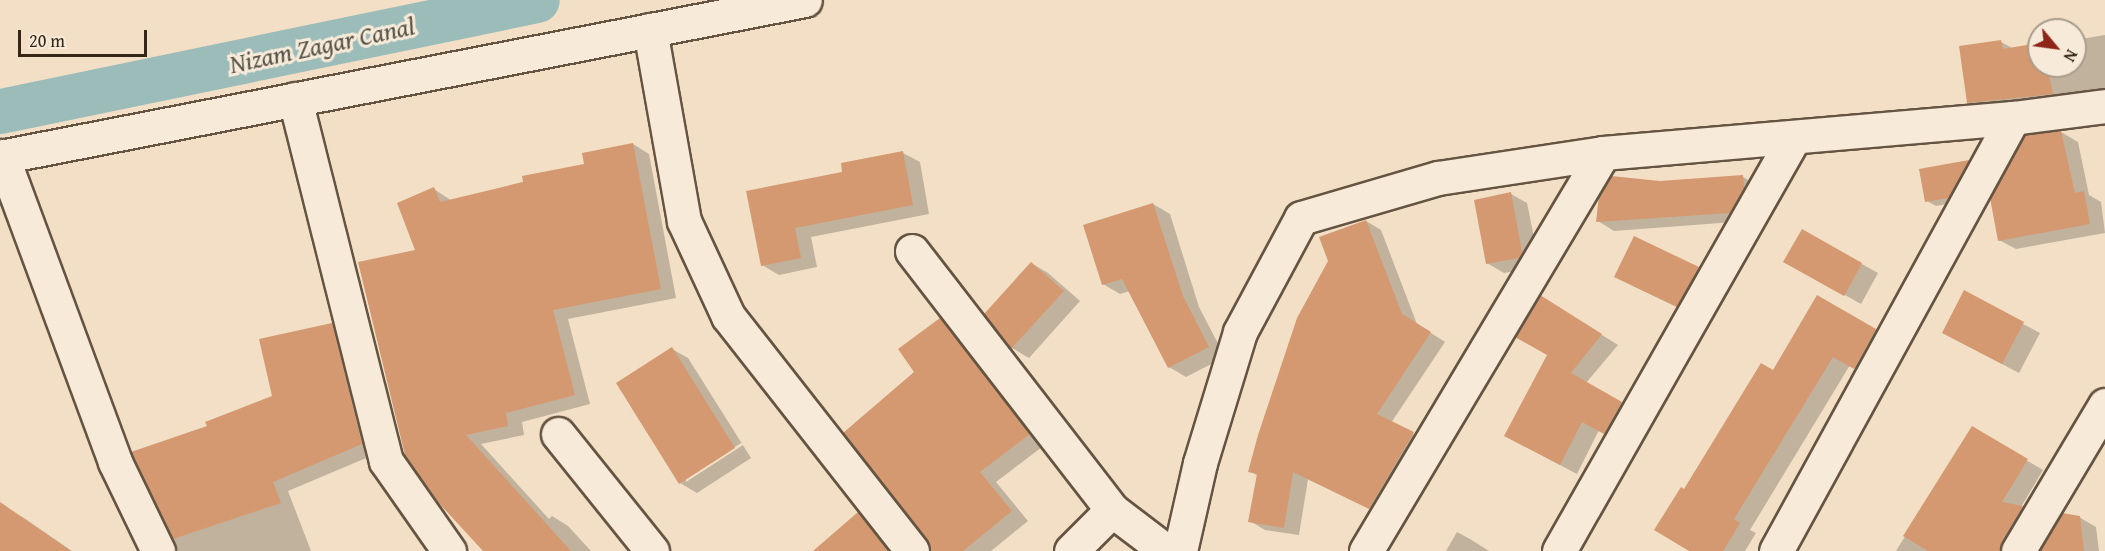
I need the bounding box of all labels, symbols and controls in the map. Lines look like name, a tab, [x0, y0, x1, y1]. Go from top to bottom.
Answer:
water label: Nizam Zagar Canal	[226, 10, 418, 80]
scale bar	[21, 18, 150, 56]
north arrow	[2027, 18, 2087, 78]
text: 20 m	[29, 27, 65, 54]
text: N	[2058, 45, 2084, 66]

